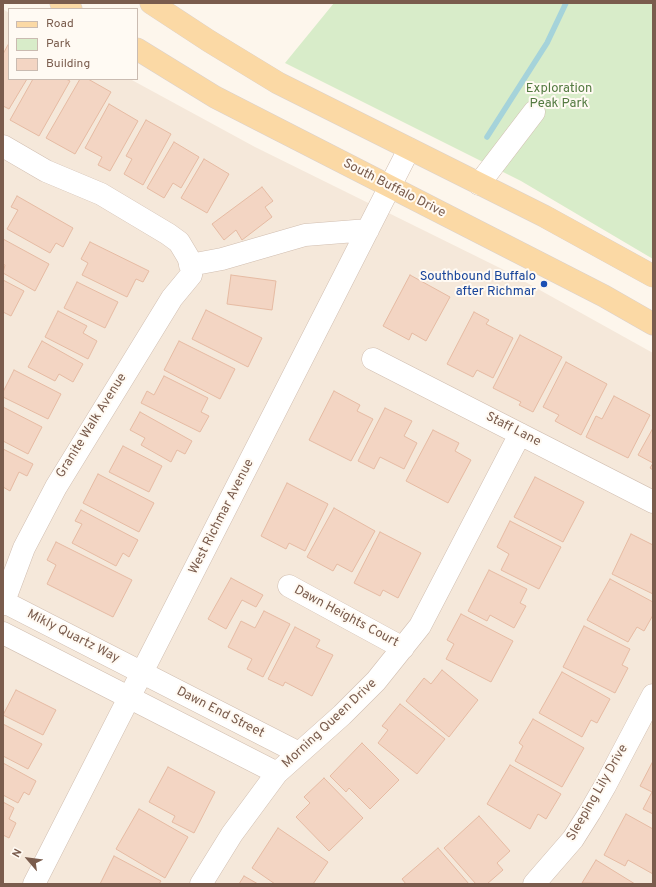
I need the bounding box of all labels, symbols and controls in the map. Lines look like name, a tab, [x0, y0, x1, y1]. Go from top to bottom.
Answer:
legend	[8, 8, 138, 80]
text: Road	[46, 16, 74, 32]
text: Park	[46, 36, 71, 52]
text: Building	[46, 56, 90, 72]
park label: Exploration Peak Park	[526, 81, 592, 112]
street label: South Buffalo Drive	[340, 156, 448, 222]
place label: Southbound Buffalo after Richmar	[420, 269, 536, 300]
marker: Southbound Buffalo after Richmar	[539, 279, 549, 289]
street label: Granite Walk Avenue	[53, 371, 131, 481]
street label: Staff Lane	[483, 409, 543, 451]
street label: West Richmar Avenue	[186, 457, 258, 577]
street label: Dawn Heights Court	[291, 583, 401, 651]
street label: Mikly Quartz Way	[24, 607, 122, 667]
street label: Morning Queen Drive	[280, 676, 380, 772]
street label: Dawn End Street	[174, 684, 266, 742]
street label: Sleeping Lily Drive	[564, 742, 632, 844]
north arrow	[8, 839, 48, 879]
text: N	[9, 847, 25, 860]

